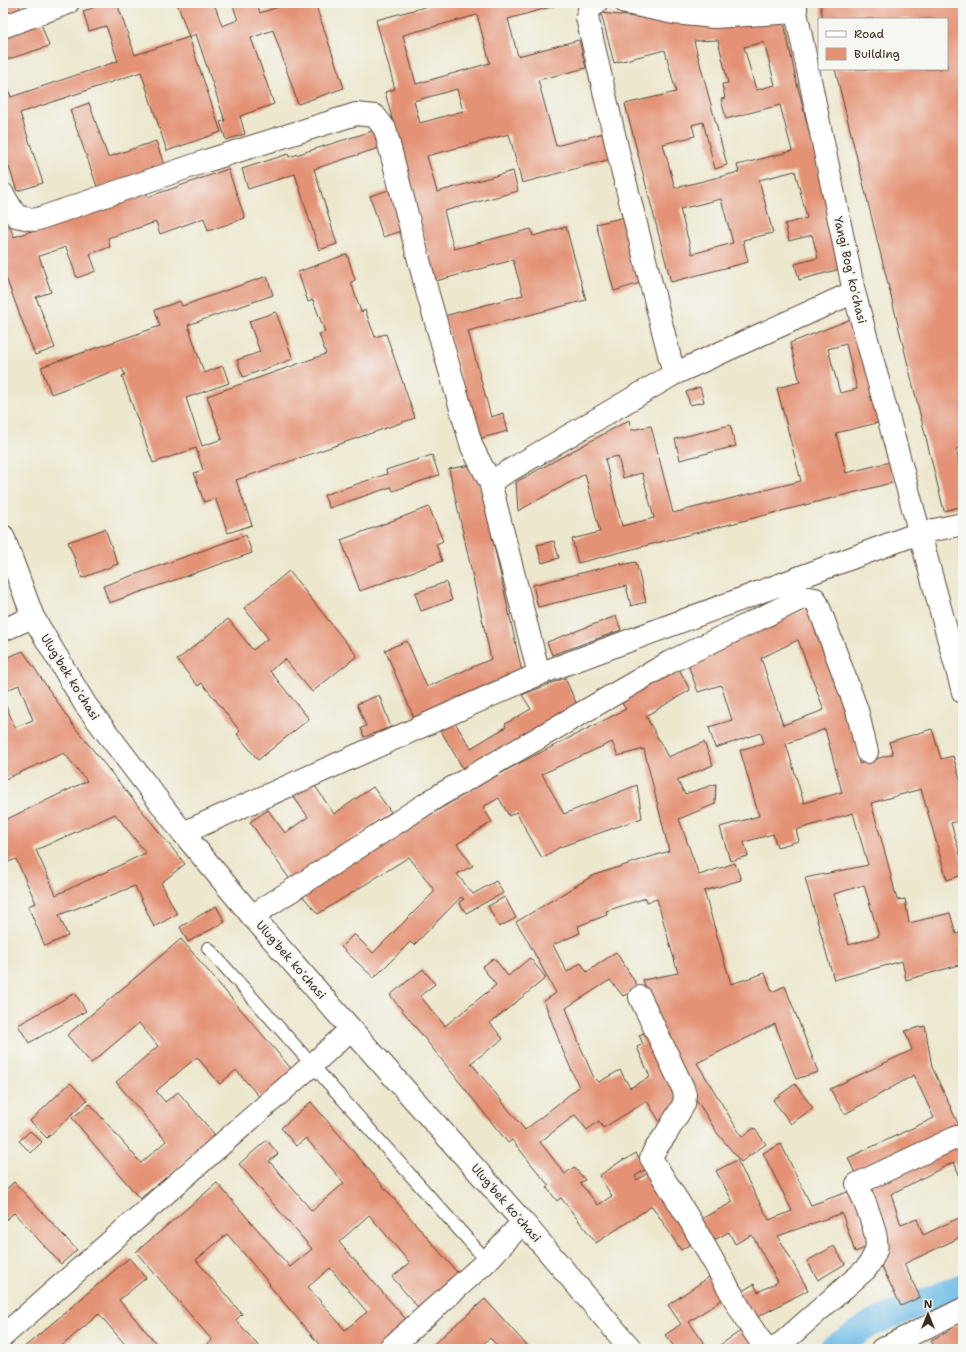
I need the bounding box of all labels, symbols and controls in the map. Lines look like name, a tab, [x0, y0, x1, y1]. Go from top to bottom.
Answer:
legend	[818, 18, 948, 70]
text: Road	[854, 26, 885, 42]
text: Building	[854, 46, 900, 62]
street label: Yangi Bogʻ koʻchasi	[830, 215, 870, 325]
street label: Ulugʻbek koʻchasi	[37, 631, 103, 723]
street label: Ulugʻbek koʻchasi	[253, 917, 329, 1003]
street label: Ulugʻbek koʻchasi	[468, 1160, 544, 1246]
north arrow	[908, 1294, 948, 1334]
text: N	[924, 1297, 933, 1312]

